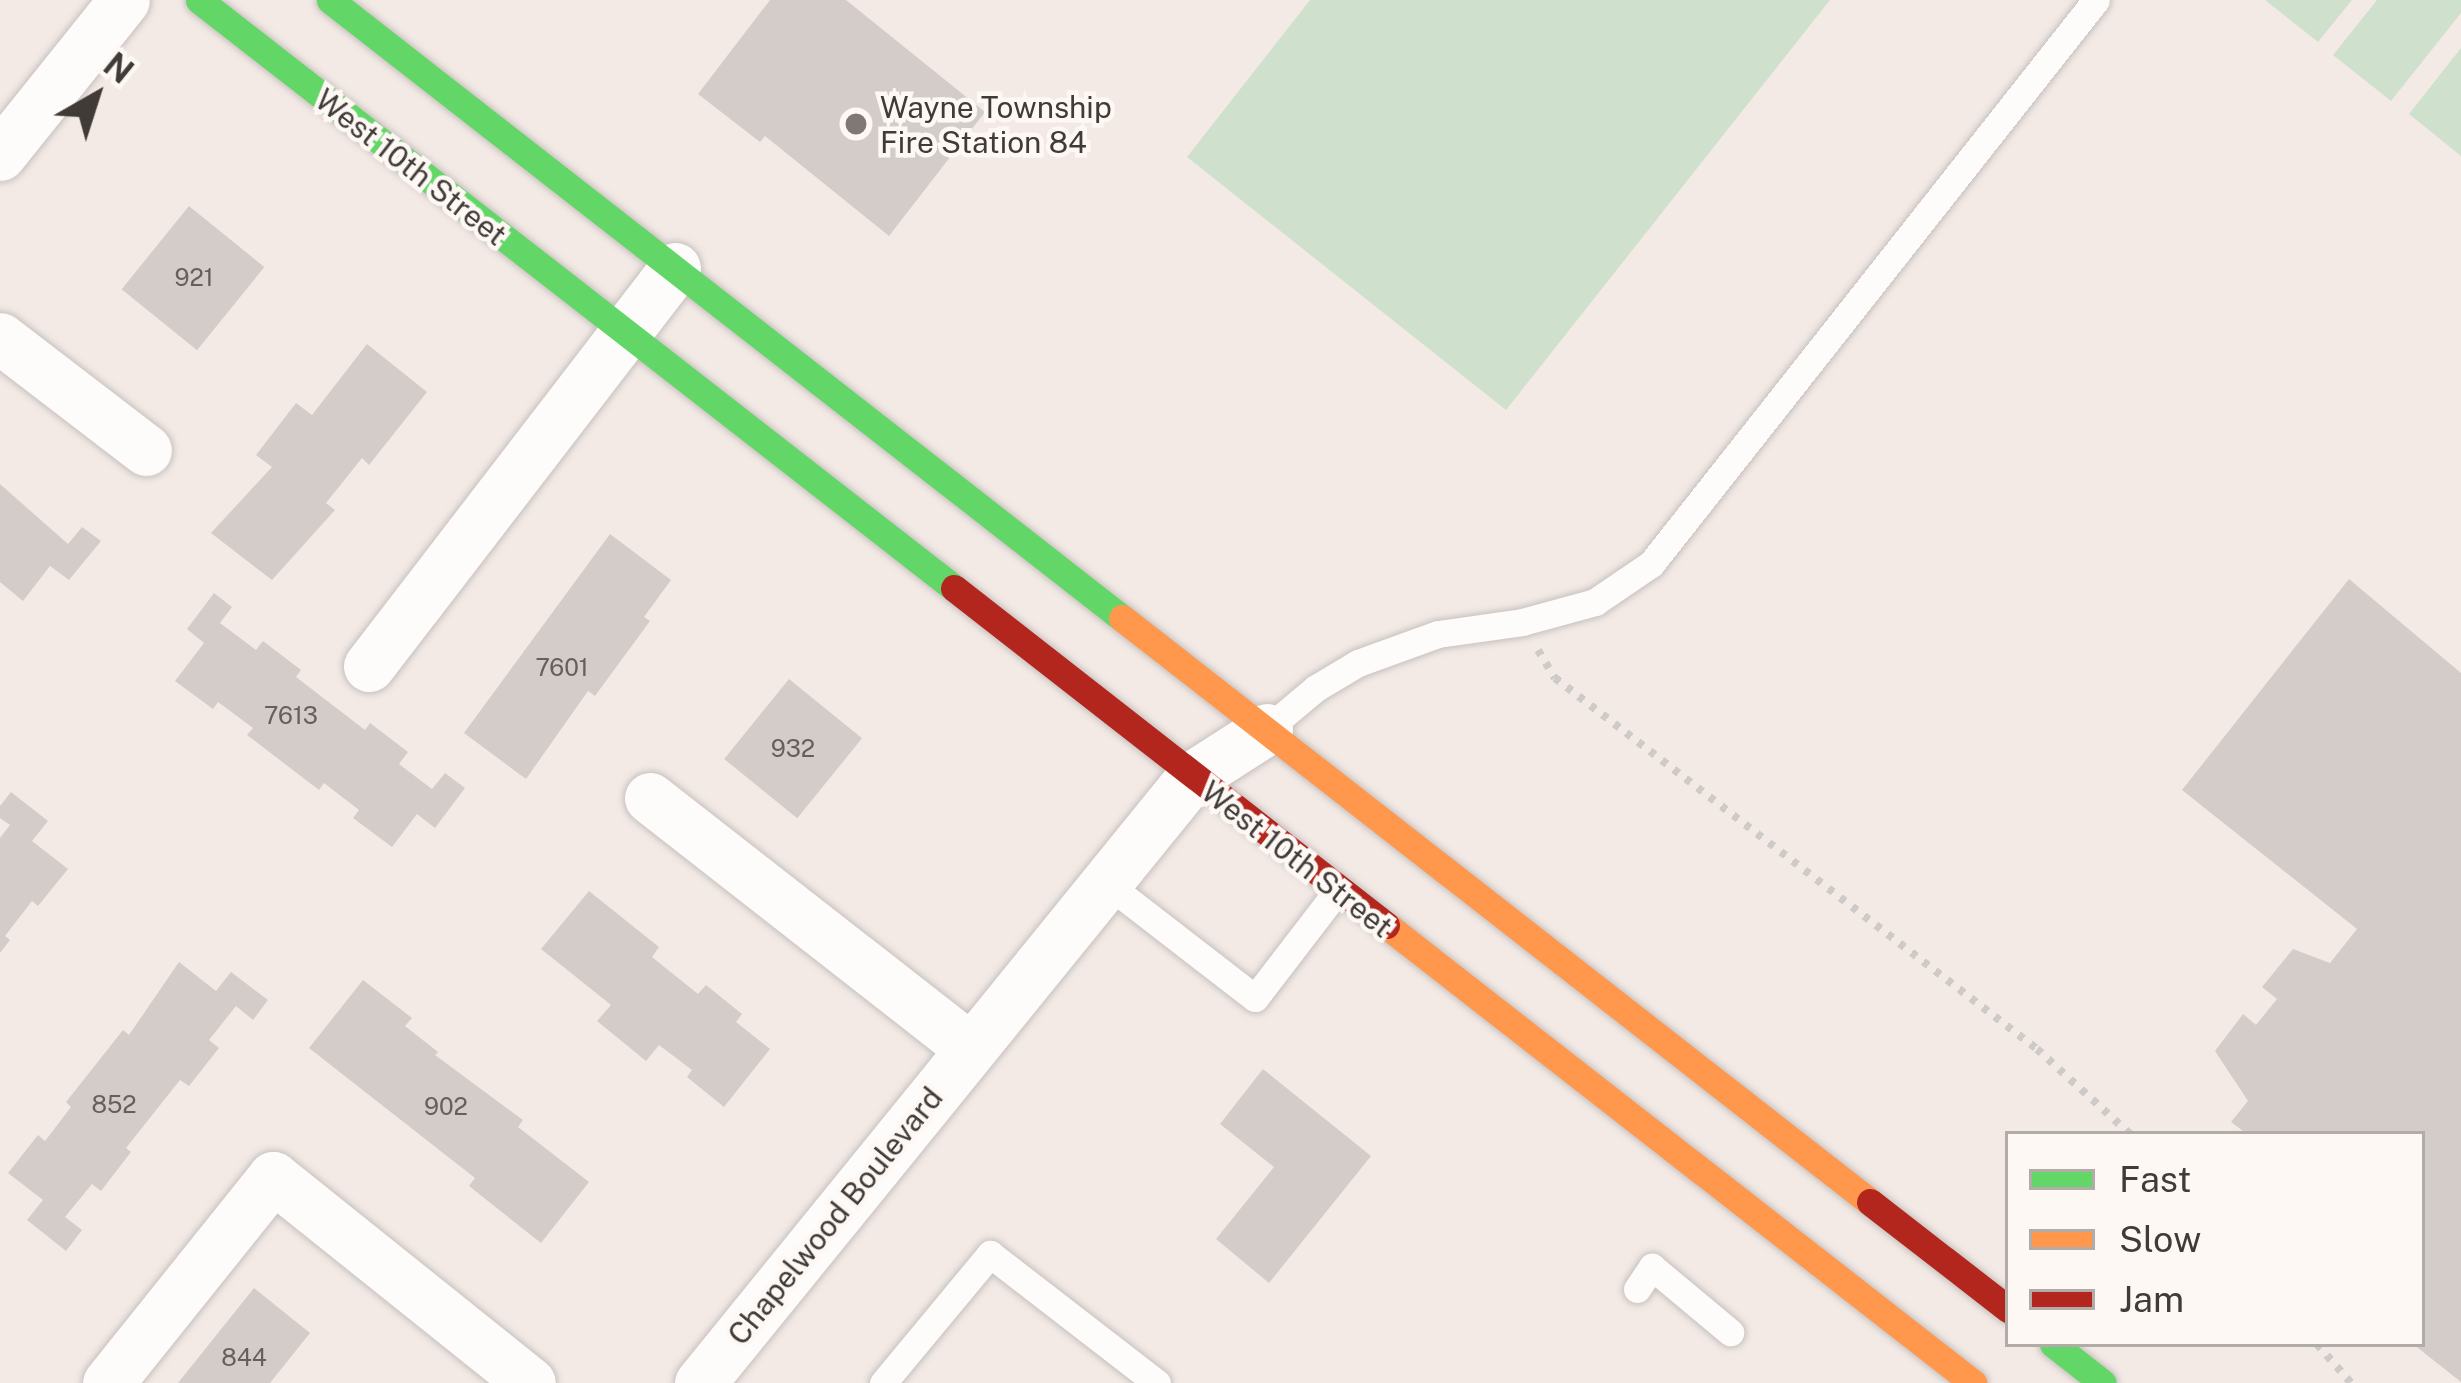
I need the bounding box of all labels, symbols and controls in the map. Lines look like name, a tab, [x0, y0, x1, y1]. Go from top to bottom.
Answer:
north arrow	[36, 36, 156, 156]
text: N	[97, 45, 141, 91]
street label: West 10th Street	[308, 81, 514, 253]
place label: Wayne Township Fire Station 84	[880, 89, 1112, 160]
marker: Wayne Township Fire Station 84	[843, 111, 869, 137]
house number: 921	[174, 264, 214, 292]
house number: 7601	[535, 654, 589, 682]
house number: 7613	[264, 702, 318, 730]
house number: 932	[771, 735, 815, 763]
street label: West 10th Street	[1194, 773, 1400, 945]
street label: Chapelwood Boulevard	[720, 1080, 950, 1352]
house number: 852	[91, 1091, 137, 1119]
house number: 902	[424, 1093, 468, 1121]
legend	[2005, 1131, 2425, 1347]
text: Fast	[2119, 1158, 2192, 1200]
text: Slow	[2119, 1218, 2201, 1260]
text: Jam	[2119, 1278, 2184, 1320]
house number: 844	[221, 1344, 267, 1372]

